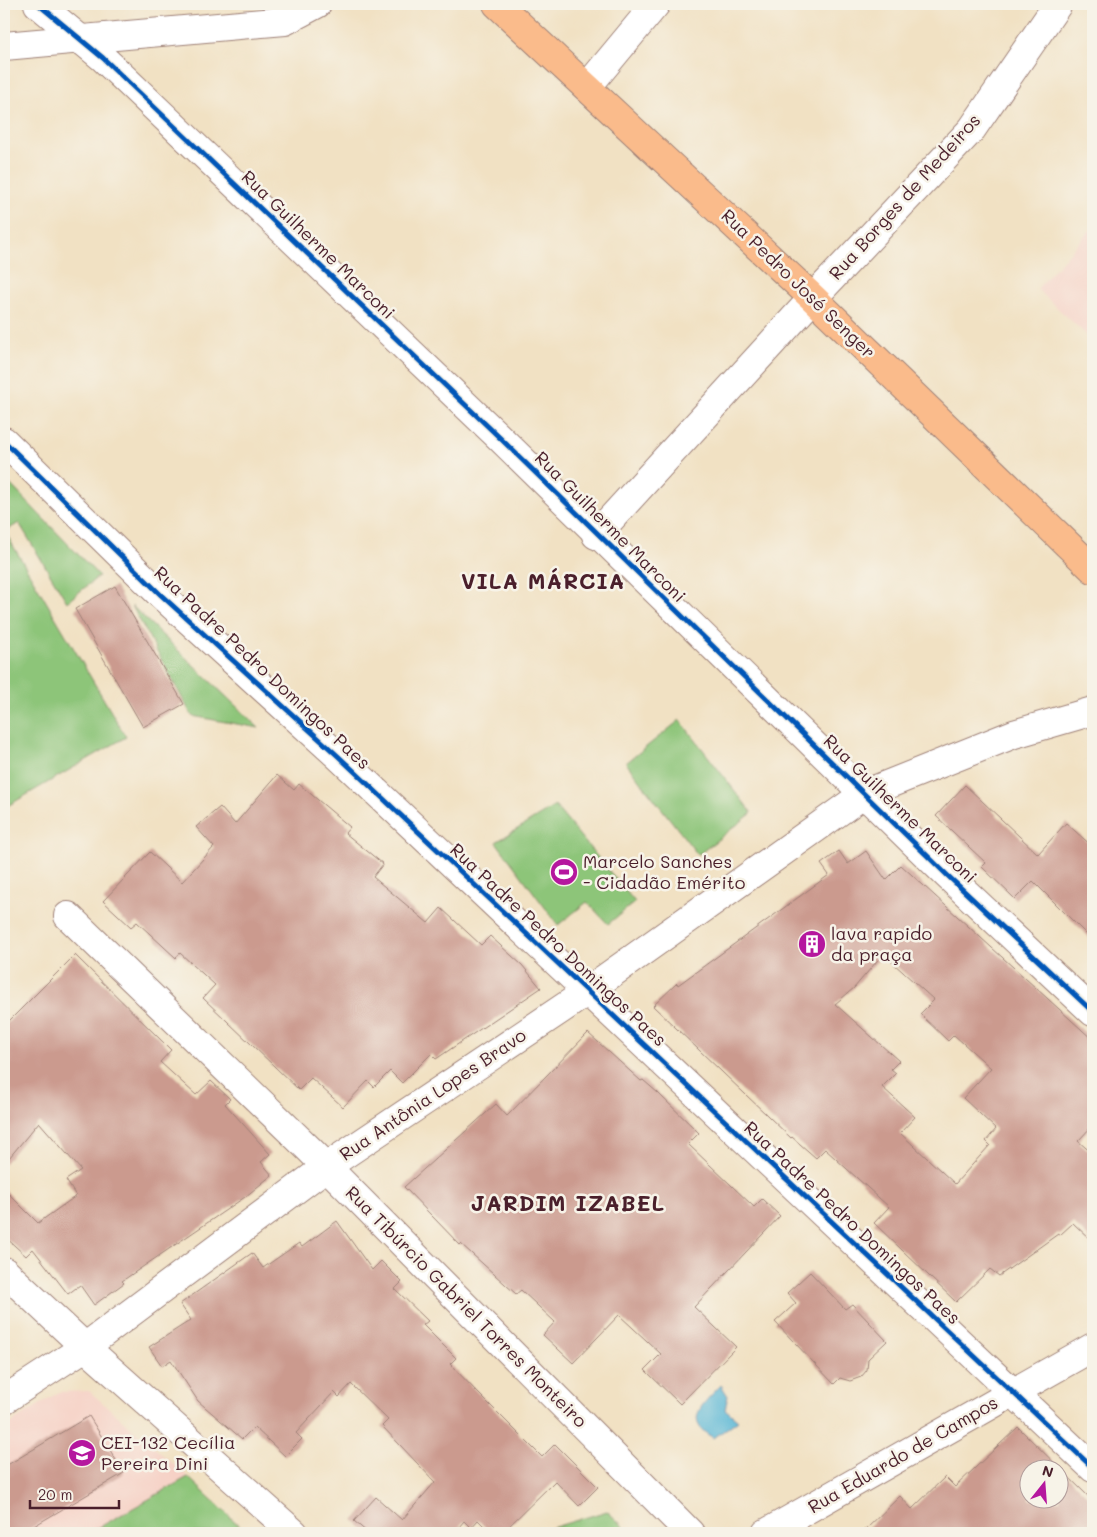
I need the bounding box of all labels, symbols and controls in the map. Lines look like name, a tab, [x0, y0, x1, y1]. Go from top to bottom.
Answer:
street label: Rua Borges de Medeiros	[823, 108, 985, 284]
street label: Rua Guilherme Marconi	[237, 165, 401, 324]
street label: Rua Pedro José Senger	[716, 203, 881, 363]
street label: Rua Guilherme Marconi	[530, 446, 691, 607]
street label: Rua Padre Pedro Domingos Paes	[149, 560, 376, 774]
district label: VILA MÁRCIA	[461, 566, 625, 595]
street label: Rua Guilherme Marconi	[819, 729, 983, 888]
street label: Rua Padre Pedro Domingos Paes	[445, 837, 672, 1051]
place label: Marcelo Sanches - Cidadão Emérito	[583, 849, 746, 894]
sports icon: Marcelo Sanches - Cidadão Emérito	[549, 857, 579, 887]
place label: lava rapido da praça	[831, 921, 933, 966]
building icon: lava rapido da praça	[797, 929, 827, 959]
street label: Rua Antônia Lopes Bravo	[334, 1022, 531, 1166]
street label: Rua Padre Pedro Domingos Paes	[739, 1115, 966, 1329]
street label: Rua Tibúrcio Gabriel Torres Monteiro	[341, 1180, 593, 1433]
district label: JARDIM IZABEL	[471, 1188, 665, 1217]
street label: Rua Eduardo de Campos	[803, 1390, 1002, 1518]
place label: CEI-132 Cecília Pereira Dini	[101, 1430, 236, 1475]
school or university icon: CEI-132 Cecília Pereira Dini	[67, 1438, 97, 1468]
north arrow	[1020, 1460, 1070, 1510]
text: N	[1040, 1460, 1056, 1482]
scale bar	[30, 1477, 119, 1509]
text: 20 m	[38, 1484, 72, 1504]

